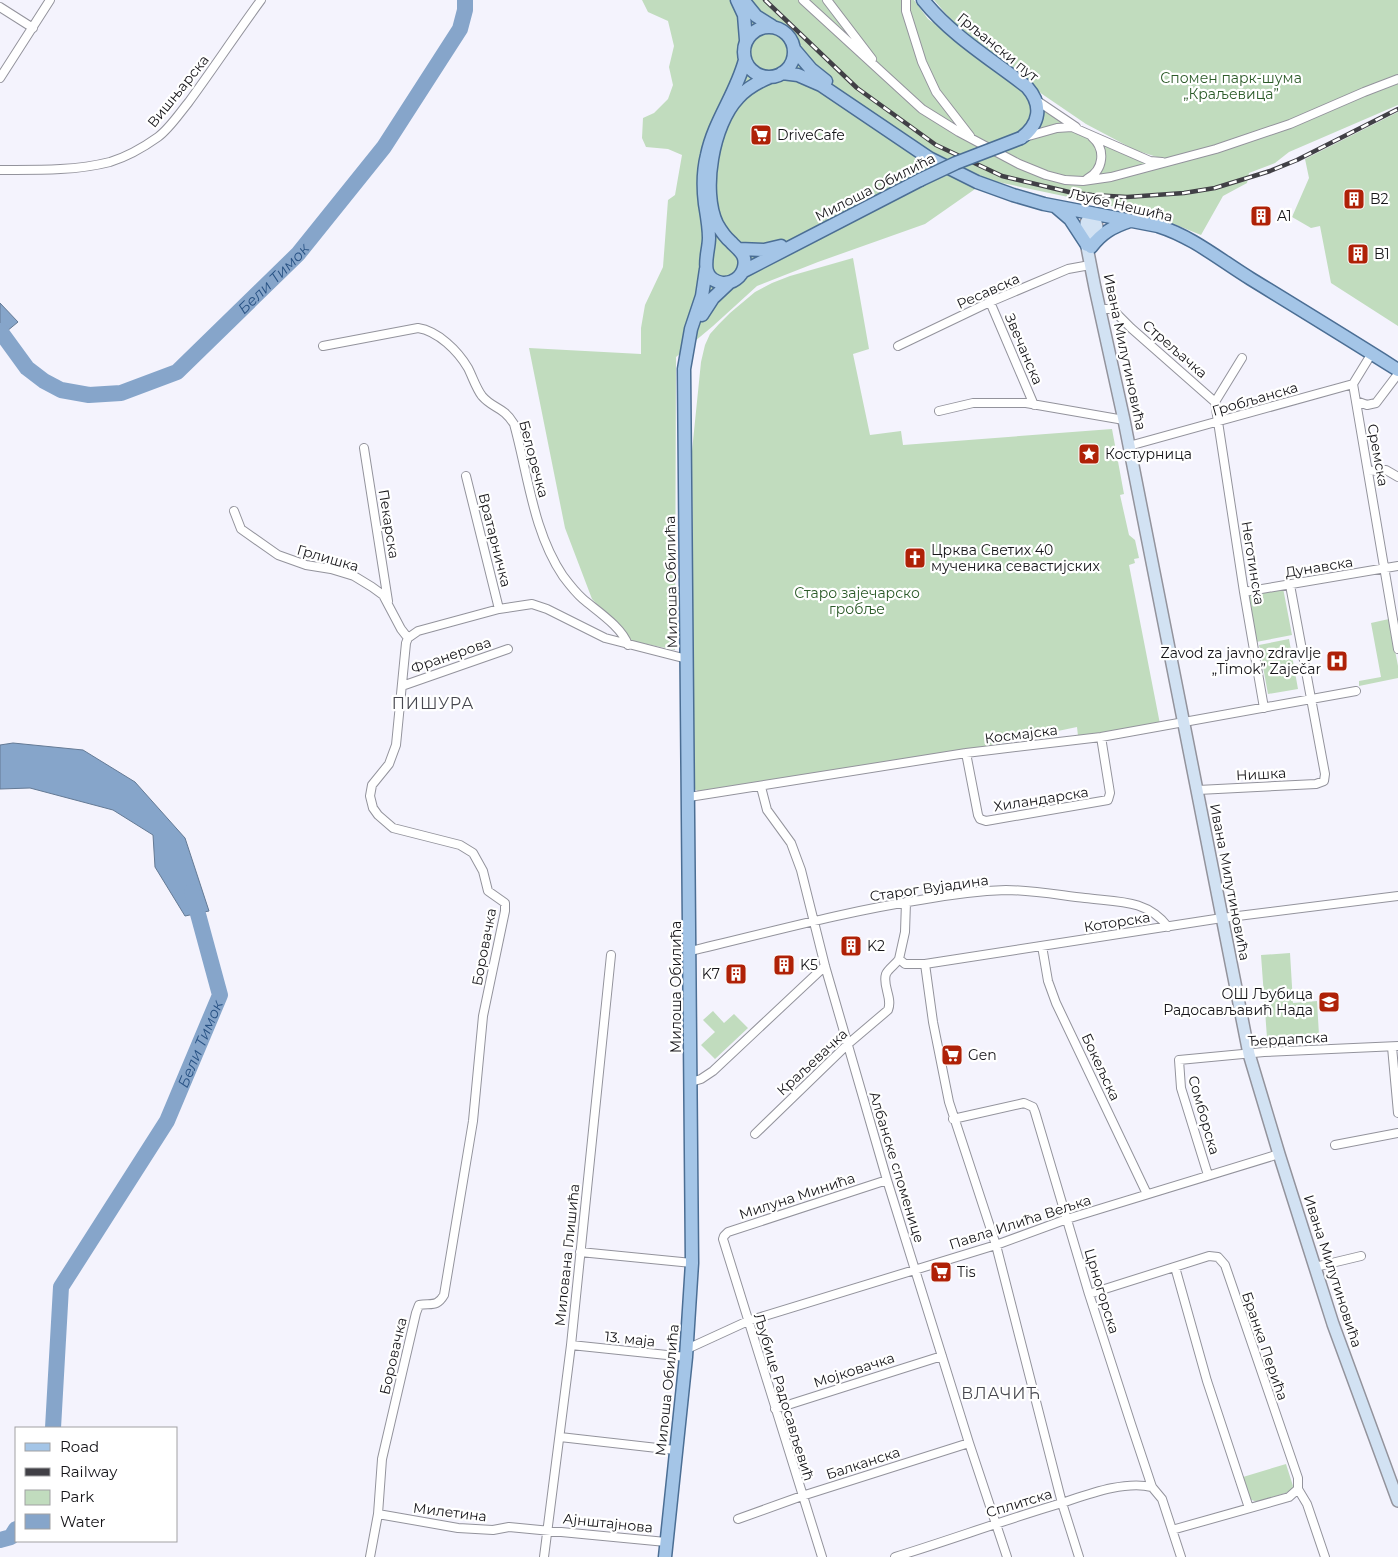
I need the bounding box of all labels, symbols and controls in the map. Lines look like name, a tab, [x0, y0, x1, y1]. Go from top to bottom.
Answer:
street label: Грљански пут	[954, 9, 1043, 86]
street label: Вишњарска	[143, 51, 213, 131]
park label: Спомен парк-шума „Краљевица”	[1160, 69, 1302, 103]
supermarket icon: DriveCafe	[749, 123, 773, 147]
place label: DriveCafe	[777, 126, 845, 144]
street label: Милоша Обилића	[812, 149, 938, 225]
street label: Љубе Нешића	[1067, 184, 1175, 226]
building icon: B2	[1342, 187, 1366, 211]
place label: B2	[1370, 190, 1389, 208]
building icon: A1	[1249, 204, 1273, 228]
place label: A1	[1277, 207, 1292, 225]
water label: Бели Тимок	[233, 238, 314, 318]
building icon: B1	[1346, 242, 1370, 266]
place label: B1	[1374, 245, 1390, 263]
street label: Ресавска	[954, 269, 1022, 313]
street label: Ивана Милутиновића	[1100, 272, 1150, 432]
street label: Звечанска	[1001, 311, 1047, 387]
street label: Стрељачка	[1139, 316, 1211, 382]
street label: Гробљанска	[1210, 378, 1300, 420]
street label: Белоречка	[515, 418, 553, 500]
street label: Сремска	[1364, 422, 1392, 488]
place icon: Костурница	[1077, 442, 1101, 466]
place label: Костурница	[1105, 445, 1192, 463]
street label: Пекарска	[375, 488, 403, 560]
street label: Вратарничка	[475, 491, 515, 589]
street label: Милоша Обилића	[661, 516, 681, 648]
street label: Неготинска	[1237, 520, 1269, 606]
street label: Грлишка	[295, 541, 361, 575]
place label: Црква Светих 40 мученика севастијских	[931, 541, 1100, 575]
church icon: Црква Светих 40 мученика севастијских	[903, 546, 927, 570]
street label: Дунавска	[1284, 553, 1354, 581]
park label: Старо зајечарско гробље	[794, 584, 920, 618]
street label: Франерова	[408, 633, 494, 677]
place label: Zavod za javno zdravlje „Timok” Zaječar	[1161, 644, 1321, 678]
hospital icon: Zavod za javno zdravlje „Timok” Zaječar	[1325, 649, 1349, 673]
district label: ПИШУРА	[392, 694, 474, 713]
street label: Космајска	[984, 721, 1058, 747]
street label: Нишка	[1235, 764, 1287, 784]
street label: Хиландарска	[992, 783, 1090, 815]
street label: Ивана Милутиновића	[1206, 802, 1254, 962]
street label: Старог Вујадина	[868, 871, 990, 905]
street label: Боровачка	[468, 907, 500, 987]
street label: Которска	[1083, 908, 1151, 936]
street label: Милоша Обилића	[667, 921, 685, 1053]
building icon: K2	[839, 934, 863, 958]
place label: K2	[867, 937, 885, 955]
building icon: K5	[772, 953, 796, 977]
place label: K5	[800, 956, 818, 974]
building icon: K7	[724, 962, 748, 986]
place label: K7	[702, 965, 720, 983]
place label: ОШ Љубица Радосављавић Нада	[1163, 985, 1313, 1019]
school or university icon: ОШ Љубица Радосављавић Нада	[1317, 990, 1341, 1014]
water label: Бели Тимок	[173, 996, 227, 1090]
street label: Краљевачка	[773, 1025, 851, 1099]
street label: Ђердапска	[1247, 1028, 1329, 1050]
street label: Бокељска	[1078, 1030, 1124, 1104]
supermarket icon: Gen	[940, 1043, 964, 1067]
place label: Gen	[968, 1046, 997, 1064]
street label: Сомборска	[1184, 1073, 1224, 1157]
street label: Албанске споменице	[865, 1089, 929, 1245]
street label: Милуна Минића	[737, 1169, 857, 1223]
street label: Милована Глишића	[551, 1183, 583, 1327]
street label: Павла Илића Вељка	[947, 1191, 1093, 1253]
street label: Ивана Милутиновића	[1300, 1192, 1366, 1350]
street label: Црногорска	[1080, 1246, 1124, 1336]
supermarket icon: Tis	[929, 1260, 953, 1284]
place label: Tis	[957, 1263, 976, 1281]
street label: Бранка Перића	[1238, 1289, 1292, 1403]
street label: Љубице Радосављевић	[750, 1311, 818, 1483]
street label: Боровачка	[375, 1316, 411, 1396]
street label: Милоша Обилића	[651, 1323, 683, 1457]
street label: 13. маја	[604, 1327, 656, 1351]
street label: Мојковачка	[811, 1348, 897, 1392]
district label: ВЛАЧИЋ	[961, 1384, 1041, 1403]
legend	[15, 1427, 178, 1542]
text: Road	[60, 1437, 99, 1456]
street label: Балканска	[824, 1443, 902, 1483]
text: Railway	[60, 1462, 118, 1481]
street label: Сплитска	[984, 1484, 1054, 1522]
text: Park	[60, 1487, 94, 1506]
street label: Милетина	[412, 1499, 488, 1525]
street label: Ајнштајнова	[562, 1509, 654, 1537]
text: Water	[60, 1512, 106, 1531]

